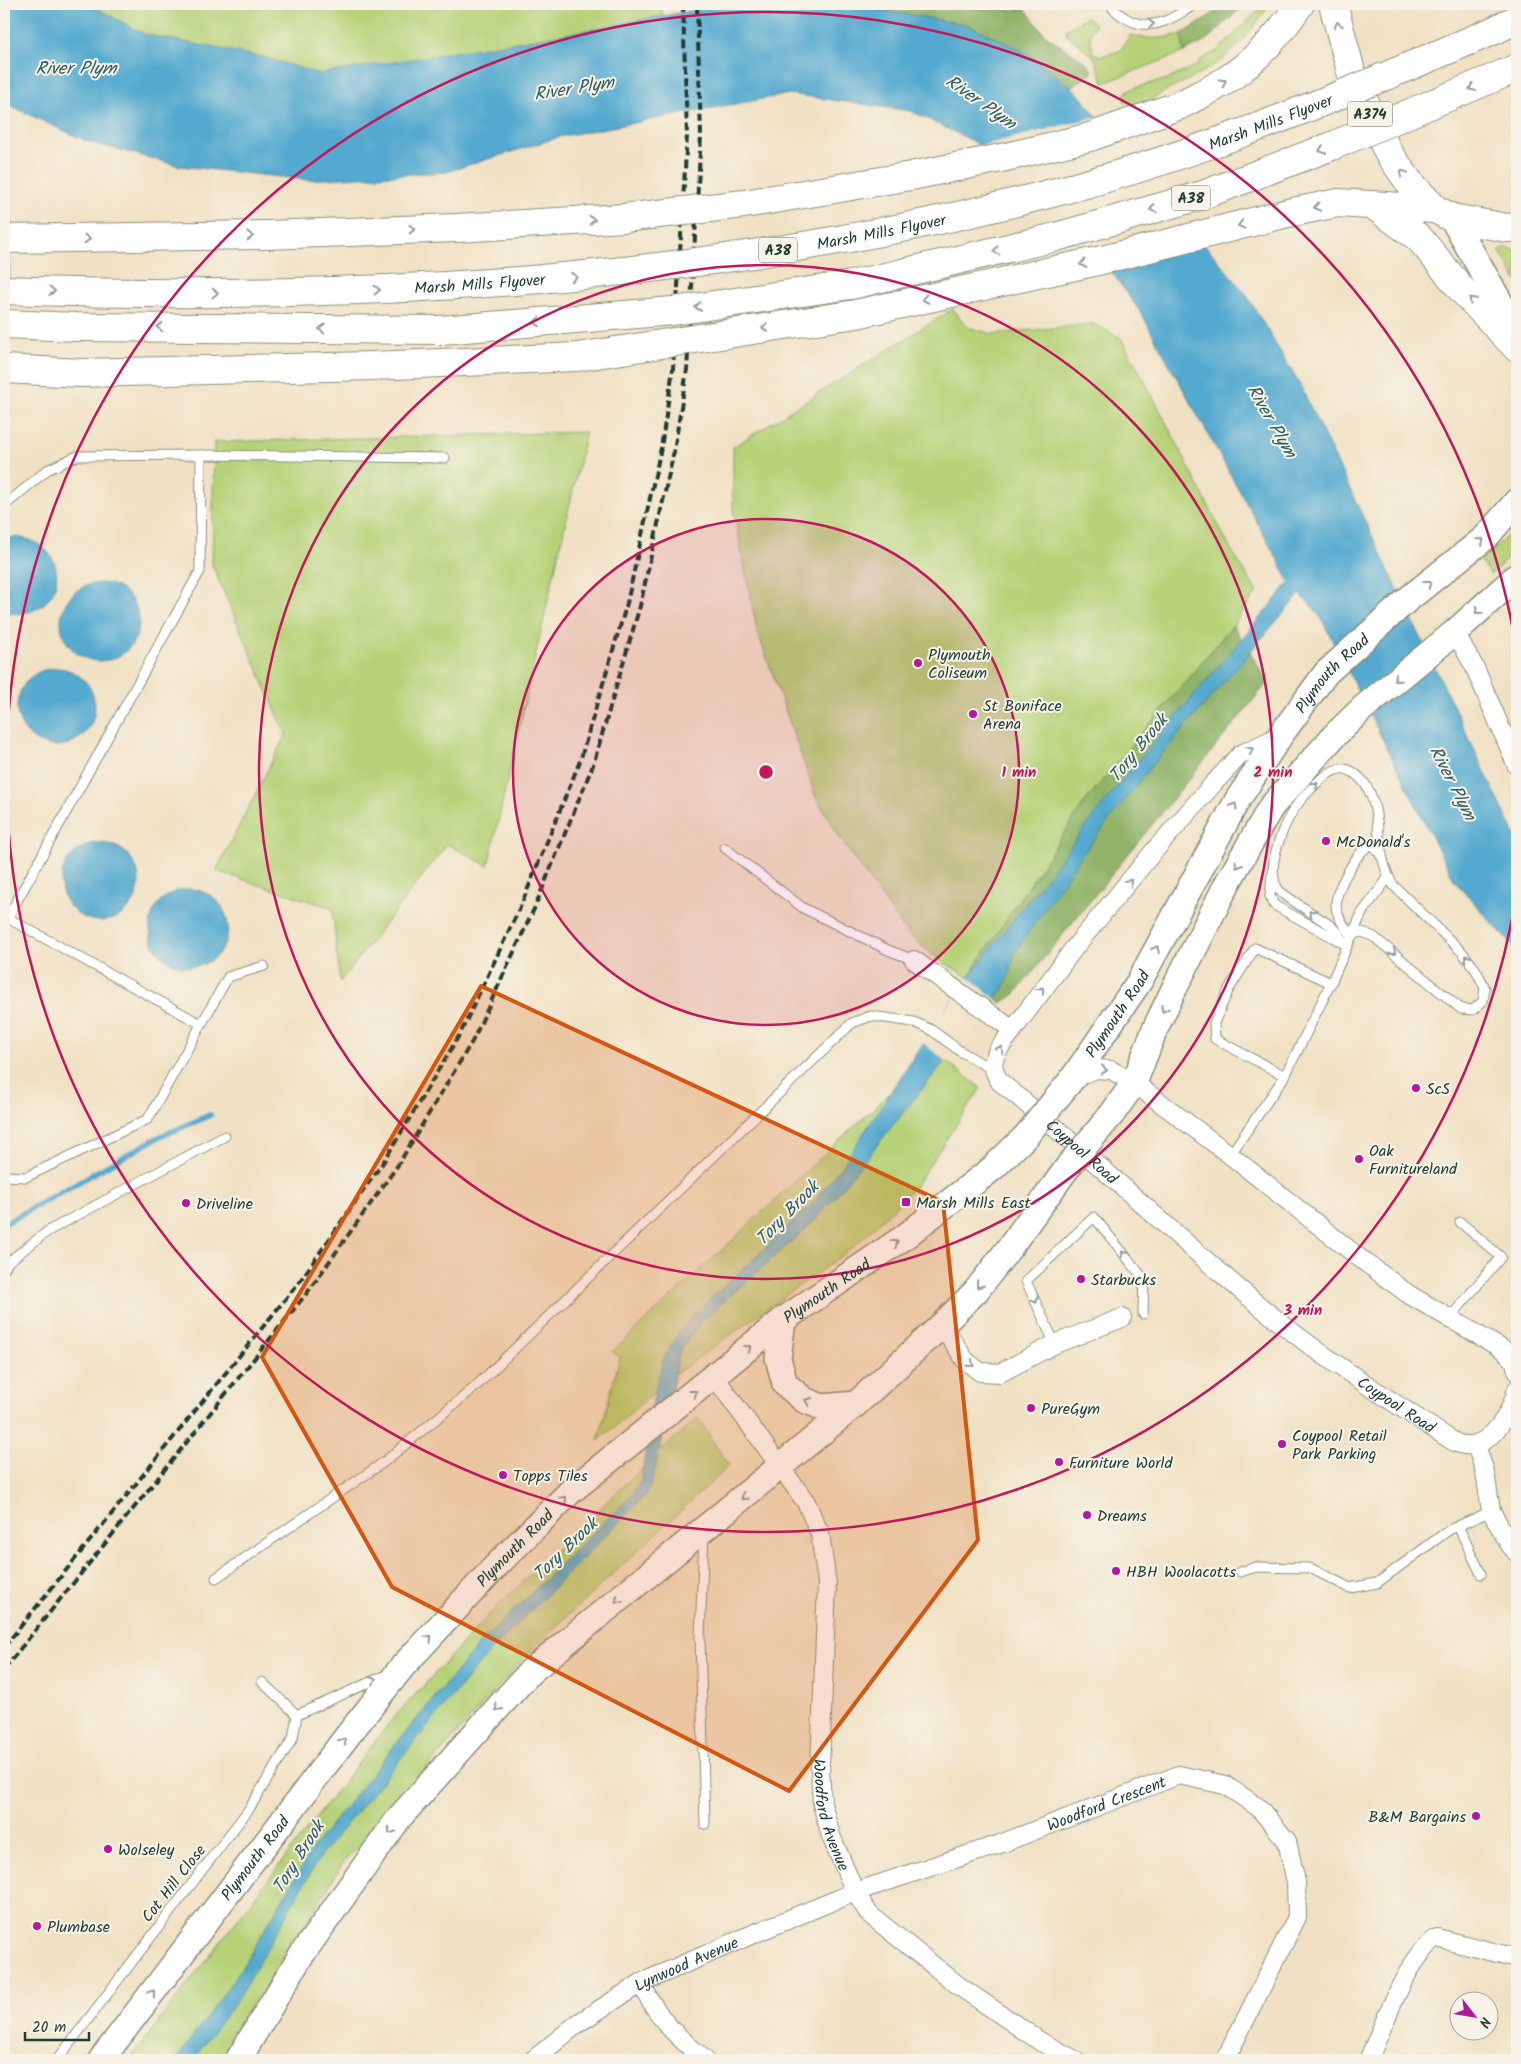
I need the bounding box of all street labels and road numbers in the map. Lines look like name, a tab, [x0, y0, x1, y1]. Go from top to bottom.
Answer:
street label: Marsh Mills Flyover	[1205, 88, 1338, 158]
road number: A374	[1348, 102, 1392, 126]
road number: A38	[1172, 186, 1210, 210]
street label: Marsh Mills Flyover	[815, 208, 950, 258]
road number: A38	[759, 238, 797, 262]
street label: Marsh Mills Flyover	[414, 268, 548, 302]
street label: Plymouth Road	[1289, 628, 1376, 719]
street label: Plymouth Road	[1079, 965, 1158, 1063]
street label: Coypool Road	[1040, 1114, 1124, 1192]
street label: Plymouth Road	[778, 1252, 877, 1330]
street label: Coypool Road	[1352, 1371, 1441, 1441]
street label: Plymouth Road	[471, 1503, 561, 1593]
street label: Woodford Avenue	[806, 1758, 856, 1875]
street label: Woodford Crescent	[1044, 1770, 1171, 1839]
street label: Plymouth Road	[215, 1810, 297, 1907]
street label: Cot Hill Close	[136, 1840, 213, 1928]
street label: Lynwood Avenue	[629, 1931, 743, 1998]

